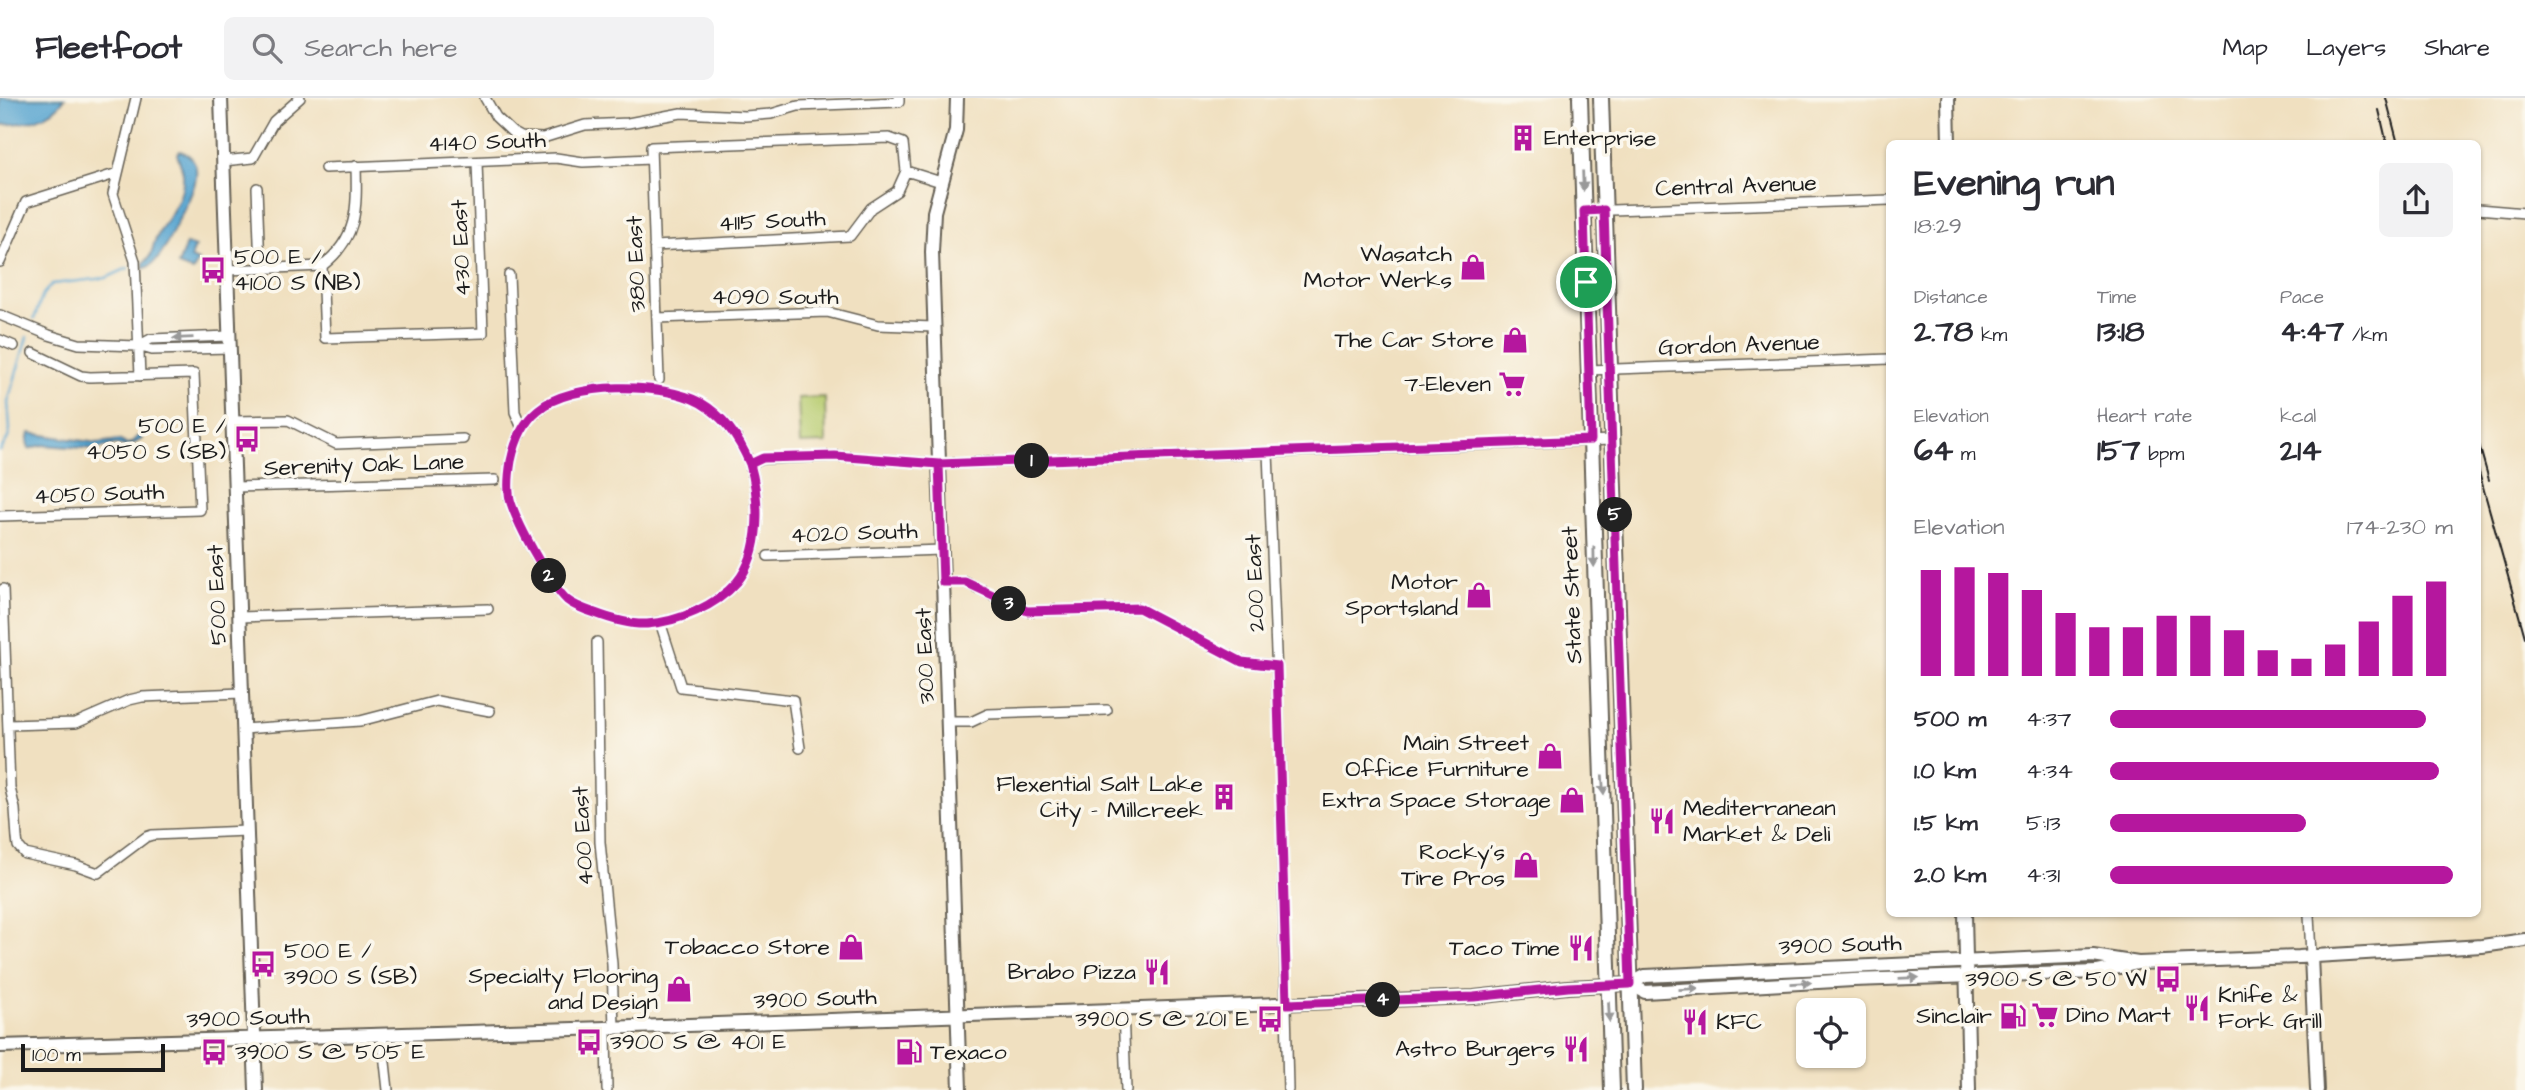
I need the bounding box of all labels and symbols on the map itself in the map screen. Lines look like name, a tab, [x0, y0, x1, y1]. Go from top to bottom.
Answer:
place label: Enterprise	[1544, 122, 1657, 154]
building icon: Enterprise	[1508, 123, 1538, 153]
street label: 4140 South	[427, 124, 547, 160]
street label: Central Avenue	[1655, 167, 1817, 205]
one-way arrow	[1578, 170, 1589, 192]
street label: 430 East	[443, 198, 479, 297]
street label: 4115 South	[718, 202, 827, 240]
street label: 380 East	[618, 215, 654, 313]
place label: Wasatch Motor Werks	[1303, 238, 1453, 296]
place label: 500 E / 4100 S (NB)	[234, 241, 361, 299]
shop icon: Wasatch Motor Werks	[1458, 252, 1488, 282]
pin	[1556, 252, 1616, 312]
bus stop icon: 500 E / 4100 S (NB)	[198, 255, 228, 285]
street label: 4090 South	[711, 281, 839, 313]
place label: The Car Store	[1335, 324, 1494, 356]
shop icon: The Car Store	[1500, 325, 1530, 355]
street label: Gordon Avenue	[1658, 326, 1820, 364]
one-way arrow	[172, 332, 194, 343]
place label: 7-Eleven	[1404, 368, 1491, 400]
supermarket icon: 7-Eleven	[1497, 369, 1527, 399]
place label: 500 E / 4050 S (SB)	[86, 410, 226, 468]
bus stop icon: 500 E / 4050 S (SB)	[232, 424, 262, 454]
pin: 1	[1014, 444, 1050, 478]
street label: Serenity Oak Lane	[263, 446, 465, 485]
street label: 4050 South	[33, 476, 165, 512]
pin: 5	[1598, 498, 1632, 532]
street label: 4020 South	[790, 515, 919, 551]
street label: State Street	[1554, 525, 1590, 664]
street label: 200 East	[1237, 533, 1273, 632]
street label: 500 East	[199, 543, 235, 646]
one-way arrow	[1588, 547, 1600, 569]
pin: 2	[532, 559, 566, 594]
place label: Motor Sportsland	[1345, 566, 1458, 624]
shop icon: Motor Sportsland	[1464, 580, 1494, 610]
pin: 3	[992, 587, 1026, 622]
street label: 300 East	[907, 607, 943, 705]
place label: Main Street Office Furniture	[1345, 727, 1530, 785]
shop icon: Main Street Office Furniture	[1535, 741, 1565, 771]
place label: Flexential Salt Lake City - Millcreek	[996, 768, 1203, 827]
one-way arrow	[1598, 774, 1609, 796]
building icon: Flexential Salt Lake City - Millcreek	[1209, 782, 1239, 812]
place label: Extra Space Storage	[1322, 784, 1551, 817]
street label: 400 East	[564, 785, 602, 887]
shop icon: Extra Space Storage	[1557, 785, 1587, 815]
place label: Mediterranean Market & Deli	[1683, 792, 1836, 850]
restaurant icon: Mediterranean Market & Deli	[1647, 806, 1677, 836]
place label: Rocky's Tire Pros	[1401, 836, 1505, 894]
shop icon: Rocky's Tire Pros	[1511, 850, 1541, 880]
street label: 3900 South	[1778, 927, 1903, 963]
place label: Tobacco Store	[665, 931, 830, 963]
shop icon: Tobacco Store	[836, 932, 866, 962]
place label: Taco Time	[1449, 932, 1560, 964]
restaurant icon: Taco Time	[1566, 933, 1596, 963]
place label: 500 E / 3900 S (SB)	[284, 935, 417, 993]
bus stop icon: 500 E / 3900 S (SB)	[248, 949, 278, 979]
place label: Brabo Pizza	[1008, 956, 1136, 988]
restaurant icon: Brabo Pizza	[1142, 957, 1172, 987]
place label: Specialty Flooring and Design	[469, 960, 658, 1019]
place label: 3900 S @ 50 W	[1965, 963, 2147, 995]
bus stop icon: 3900 S @ 50 W	[2153, 964, 2183, 994]
one-way arrow	[1898, 972, 1920, 983]
shop icon: Specialty Flooring and Design	[664, 974, 694, 1004]
one-way arrow	[1790, 977, 1812, 988]
place label: Knife & Fork Grill	[2218, 979, 2322, 1037]
street label: 3900 South	[753, 981, 878, 1017]
pin: 4	[1366, 982, 1400, 1018]
one-way arrow	[1678, 984, 1700, 995]
restaurant icon: Knife & Fork Grill	[2182, 993, 2212, 1023]
place label: Dino Mart	[2066, 999, 2171, 1031]
street label: 3900 South	[186, 1000, 311, 1036]
place label: Sinclair	[1916, 1000, 1992, 1032]
supermarket icon: Dino Mart	[2030, 1000, 2060, 1030]
one-way arrow	[1604, 1001, 1615, 1023]
fuel station icon: Sinclair	[1998, 1001, 2028, 1031]
place label: 3900 S @ 201 E	[1075, 1003, 1249, 1035]
bus stop icon: 3900 S @ 201 E	[1255, 1004, 1285, 1034]
place label: KFC	[1716, 1006, 1762, 1038]
restaurant icon: KFC	[1680, 1007, 1710, 1037]
place label: 3900 S @ 401 E	[610, 1026, 787, 1058]
bus stop icon: 3900 S @ 401 E	[574, 1027, 604, 1057]
place label: Astro Burgers	[1395, 1033, 1555, 1066]
restaurant icon: Astro Burgers	[1561, 1034, 1591, 1064]
place label: 3900 S @ 505 E	[235, 1036, 425, 1068]
place label: Texaco	[930, 1036, 1007, 1068]
bus stop icon: 3900 S @ 505 E	[199, 1037, 229, 1067]
fuel station icon: Texaco	[894, 1037, 924, 1067]
scale bar	[21, 1041, 164, 1073]

